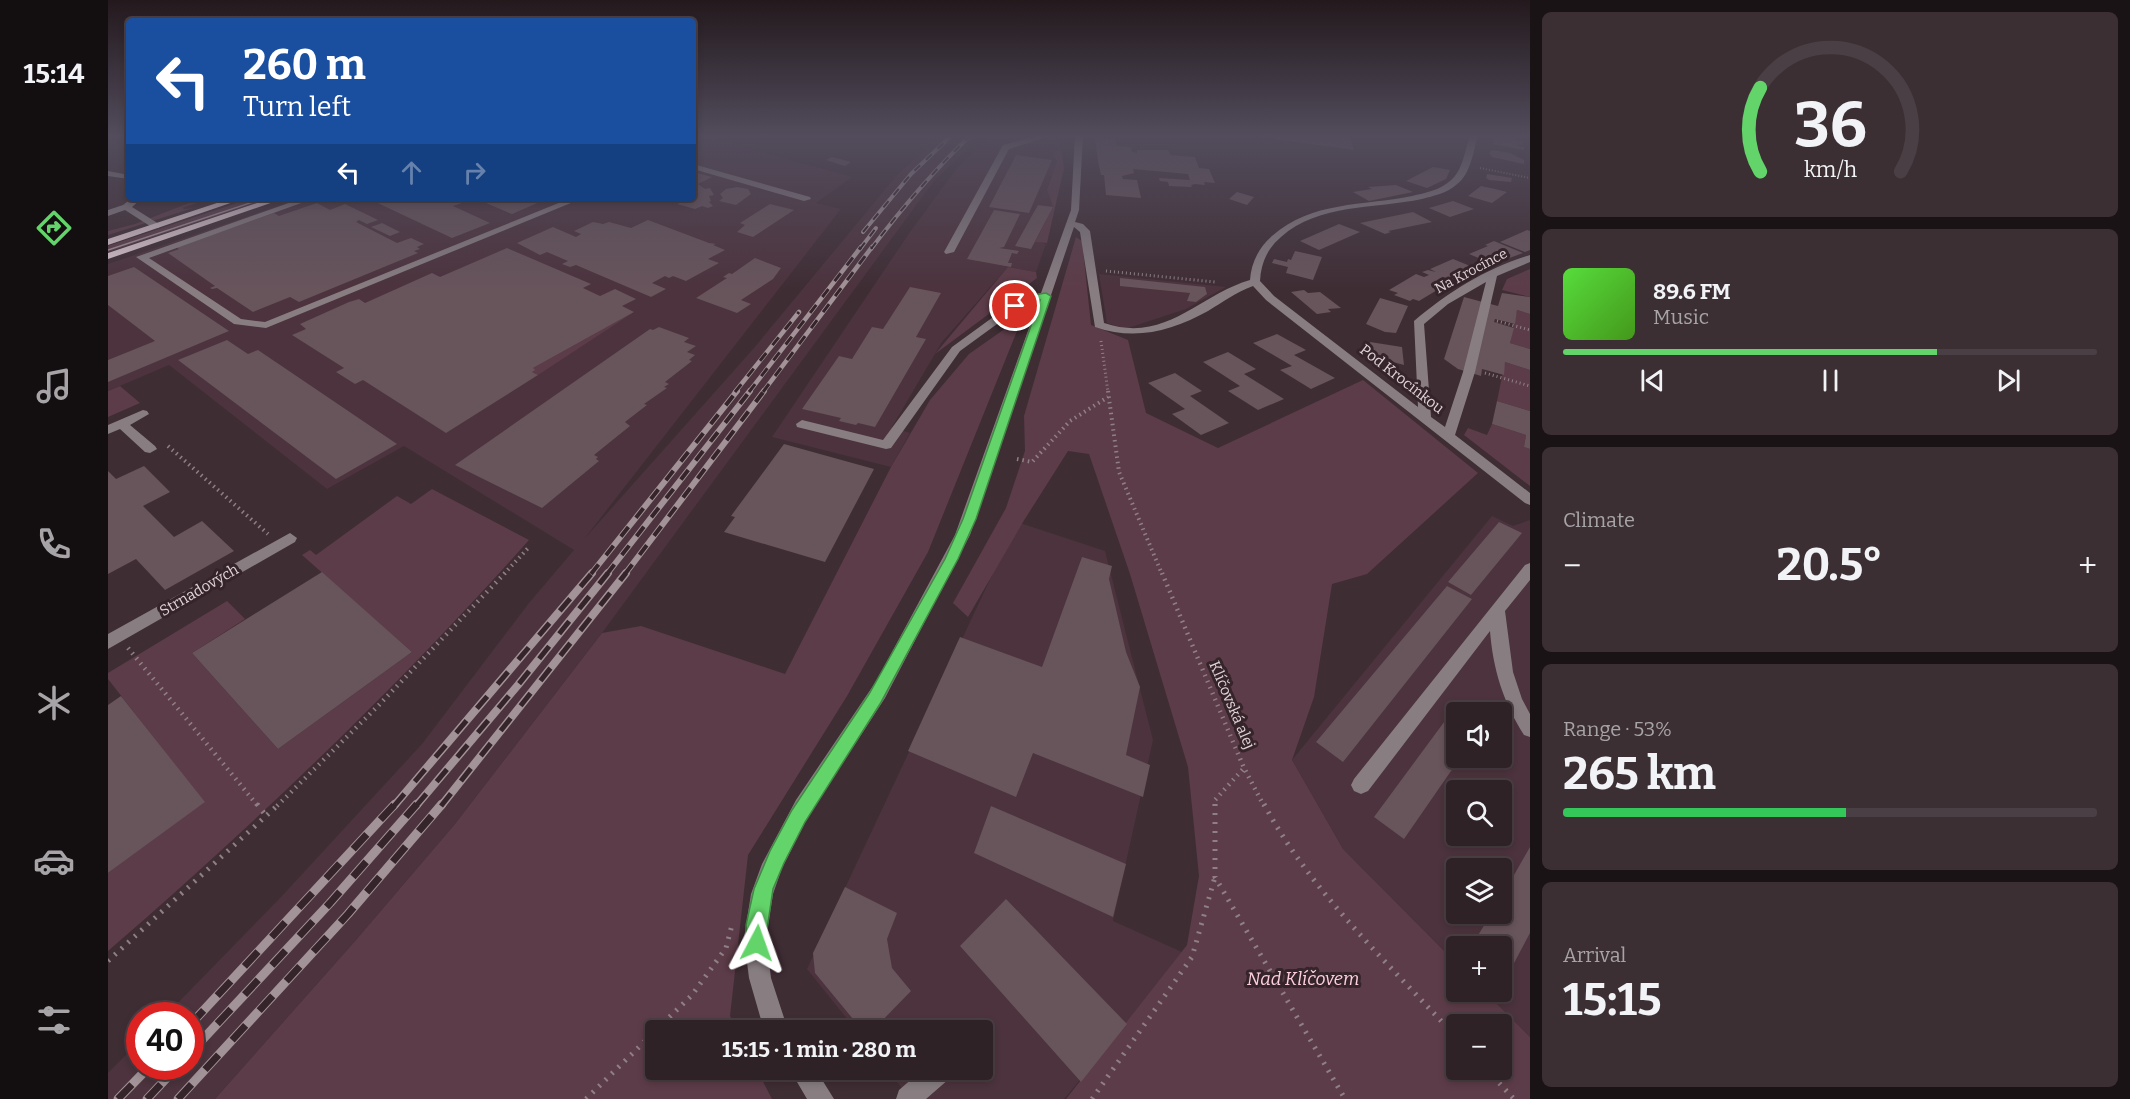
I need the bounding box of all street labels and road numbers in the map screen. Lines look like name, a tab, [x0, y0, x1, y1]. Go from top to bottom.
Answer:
street label: Na Krocínce	[1432, 245, 1510, 297]
street label: Pod Krocínkou	[1356, 341, 1448, 417]
street label: Strnadových	[156, 560, 242, 620]
street label: Klíčovská alej	[1205, 658, 1259, 752]

